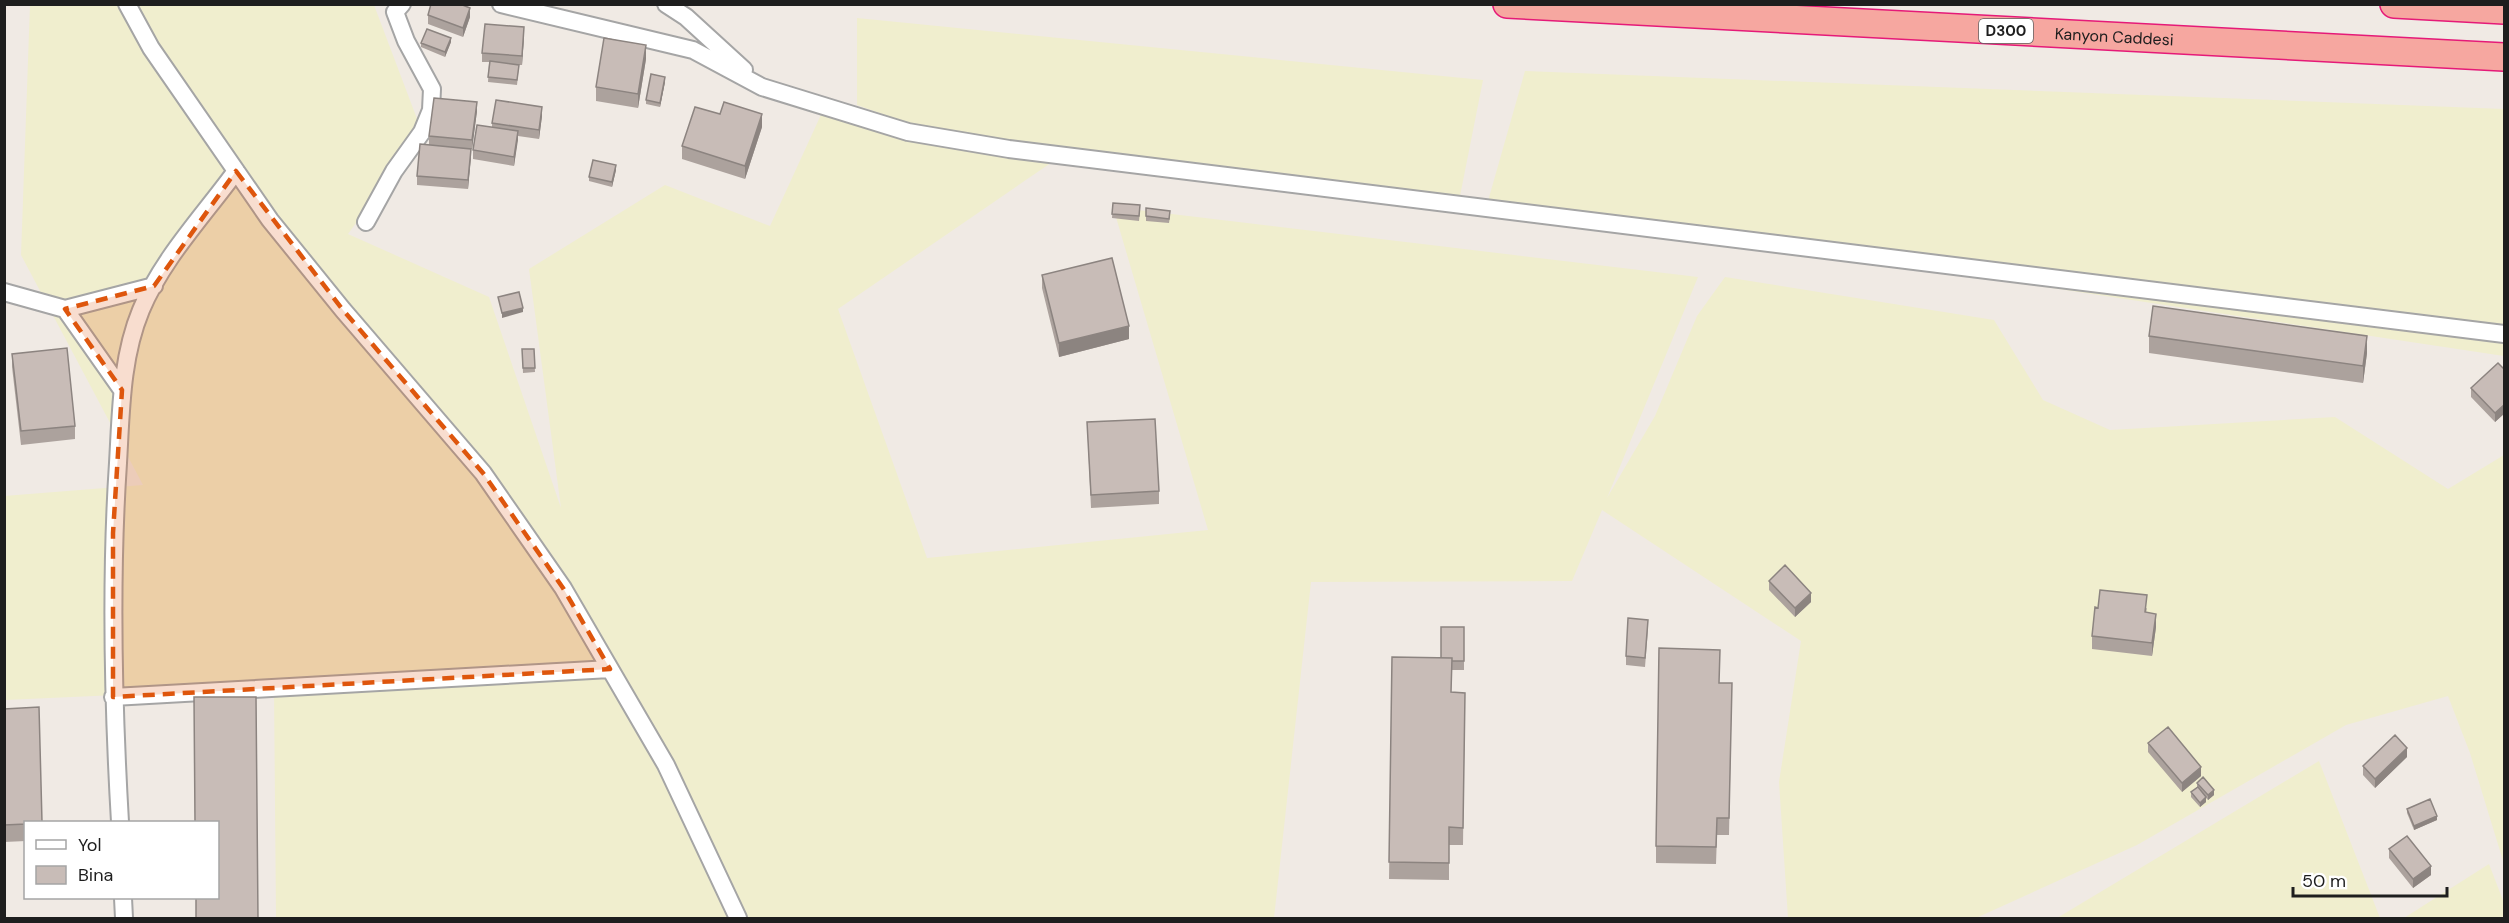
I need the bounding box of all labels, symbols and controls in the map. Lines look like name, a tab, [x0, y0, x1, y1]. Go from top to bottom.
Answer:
road number: D300	[1979, 19, 2033, 43]
street label: Kanyon Caddesi	[2054, 23, 2174, 50]
legend	[24, 821, 219, 899]
text: Yol	[78, 833, 102, 857]
scale bar	[2293, 860, 2448, 898]
text: Bina	[78, 863, 113, 887]
text: 50 m	[2302, 869, 2346, 893]

